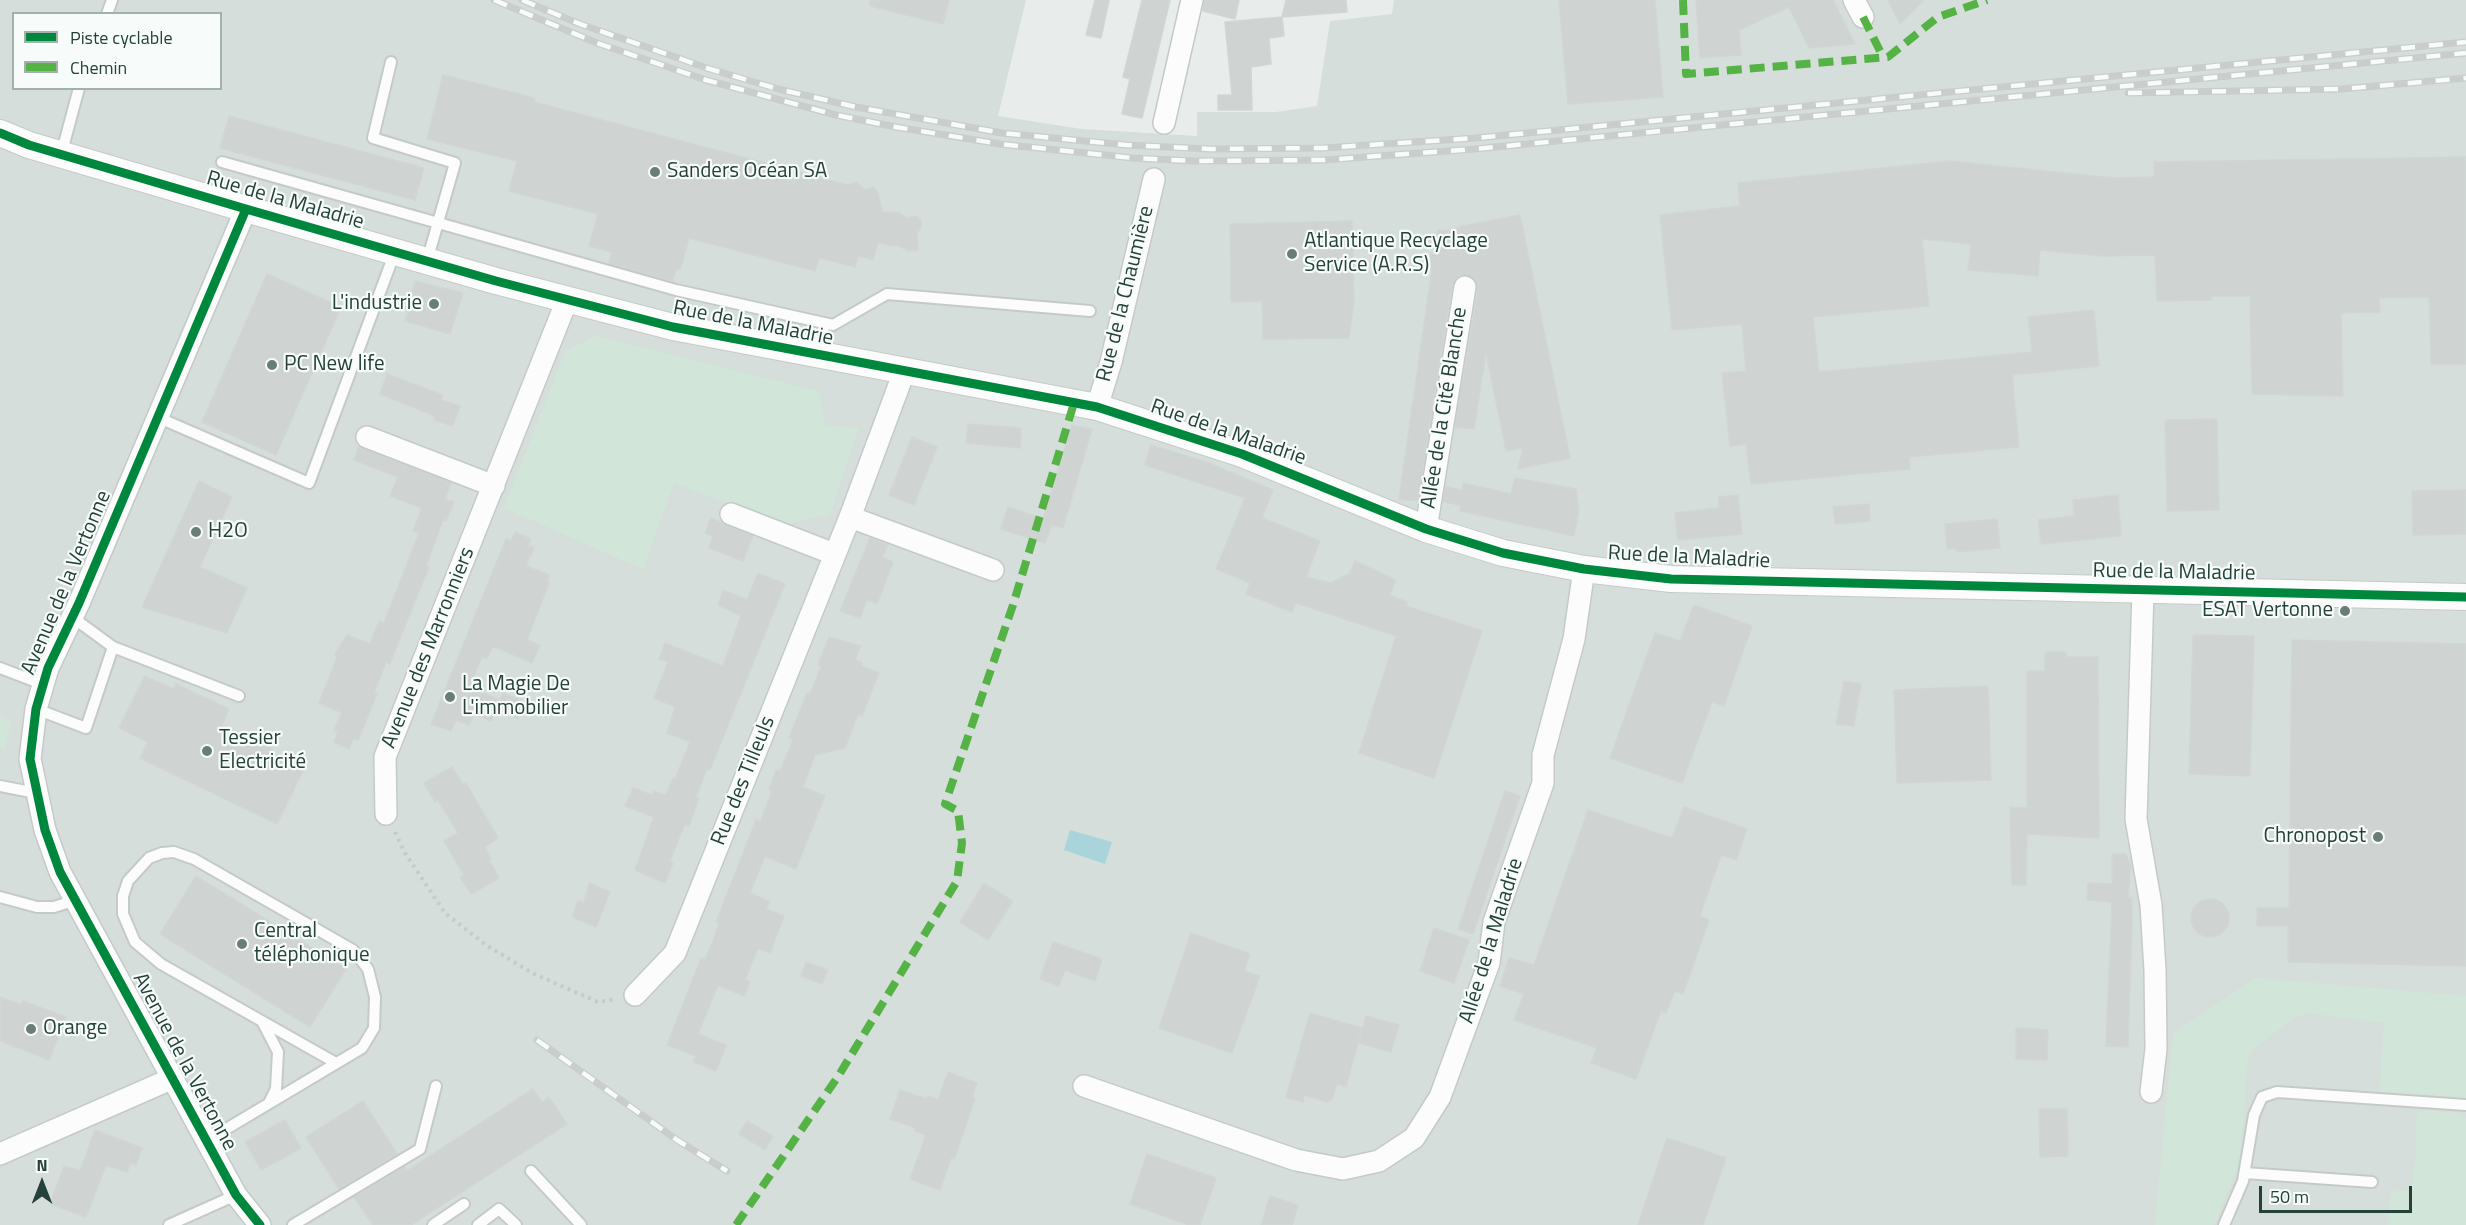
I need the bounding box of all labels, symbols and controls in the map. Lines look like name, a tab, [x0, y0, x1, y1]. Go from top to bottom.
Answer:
legend	[12, 12, 222, 90]
text: Piste cyclable	[70, 24, 172, 51]
text: Chemin	[70, 54, 127, 81]
place label: Sanders Océan SA	[667, 159, 827, 185]
marker: Sanders Océan SA	[648, 165, 662, 179]
street label: Rue de la Maladrie	[203, 166, 367, 236]
street label: Rue de la Chaumière	[1092, 203, 1160, 385]
place label: Atlantique Recyclage Service (A.R.S)	[1304, 229, 1488, 279]
marker: Atlantique Recyclage Service (A.R.S)	[1285, 247, 1299, 261]
place label: L'industrie	[332, 291, 422, 317]
street label: Rue de la Maladrie	[671, 296, 835, 352]
marker: L'industrie	[427, 297, 441, 311]
street label: Allée de la Cité Blanche	[1417, 305, 1473, 511]
place label: PC New life	[284, 352, 385, 378]
marker: PC New life	[265, 358, 279, 372]
street label: Rue de la Maladrie	[1147, 395, 1309, 471]
street label: Avenue de la Vertonne	[17, 487, 117, 679]
place label: H2O	[208, 519, 248, 545]
marker: H2O	[189, 525, 203, 539]
street label: Rue de la Maladrie	[1607, 541, 1771, 575]
street label: Avenue des Marronniers	[377, 544, 481, 752]
street label: Rue de la Maladrie	[2092, 559, 2256, 587]
place label: ESAT Vertonne	[2202, 598, 2333, 624]
marker: ESAT Vertonne	[2338, 604, 2352, 618]
place label: La Magie De L'immobilier	[462, 672, 570, 722]
marker: La Magie De L'immobilier	[443, 690, 457, 704]
street label: Rue des Tilleuls	[707, 713, 781, 849]
place label: Tessier Electricité	[219, 726, 306, 776]
marker: Tessier Electricité	[200, 744, 214, 758]
place label: Chronopost	[2263, 824, 2366, 850]
marker: Chronopost	[2371, 830, 2385, 844]
street label: Allée de la Maladrie	[1455, 855, 1529, 1027]
place label: Central téléphonique	[254, 919, 370, 969]
marker: Central téléphonique	[235, 937, 249, 951]
street label: Avenue de la Vertonne	[126, 969, 242, 1155]
place label: Orange	[43, 1016, 107, 1042]
marker: Orange	[24, 1022, 38, 1036]
north arrow	[12, 1153, 72, 1213]
text: N	[36, 1153, 48, 1177]
scale bar	[2262, 1174, 2415, 1212]
text: 50 m	[2270, 1183, 2309, 1210]

